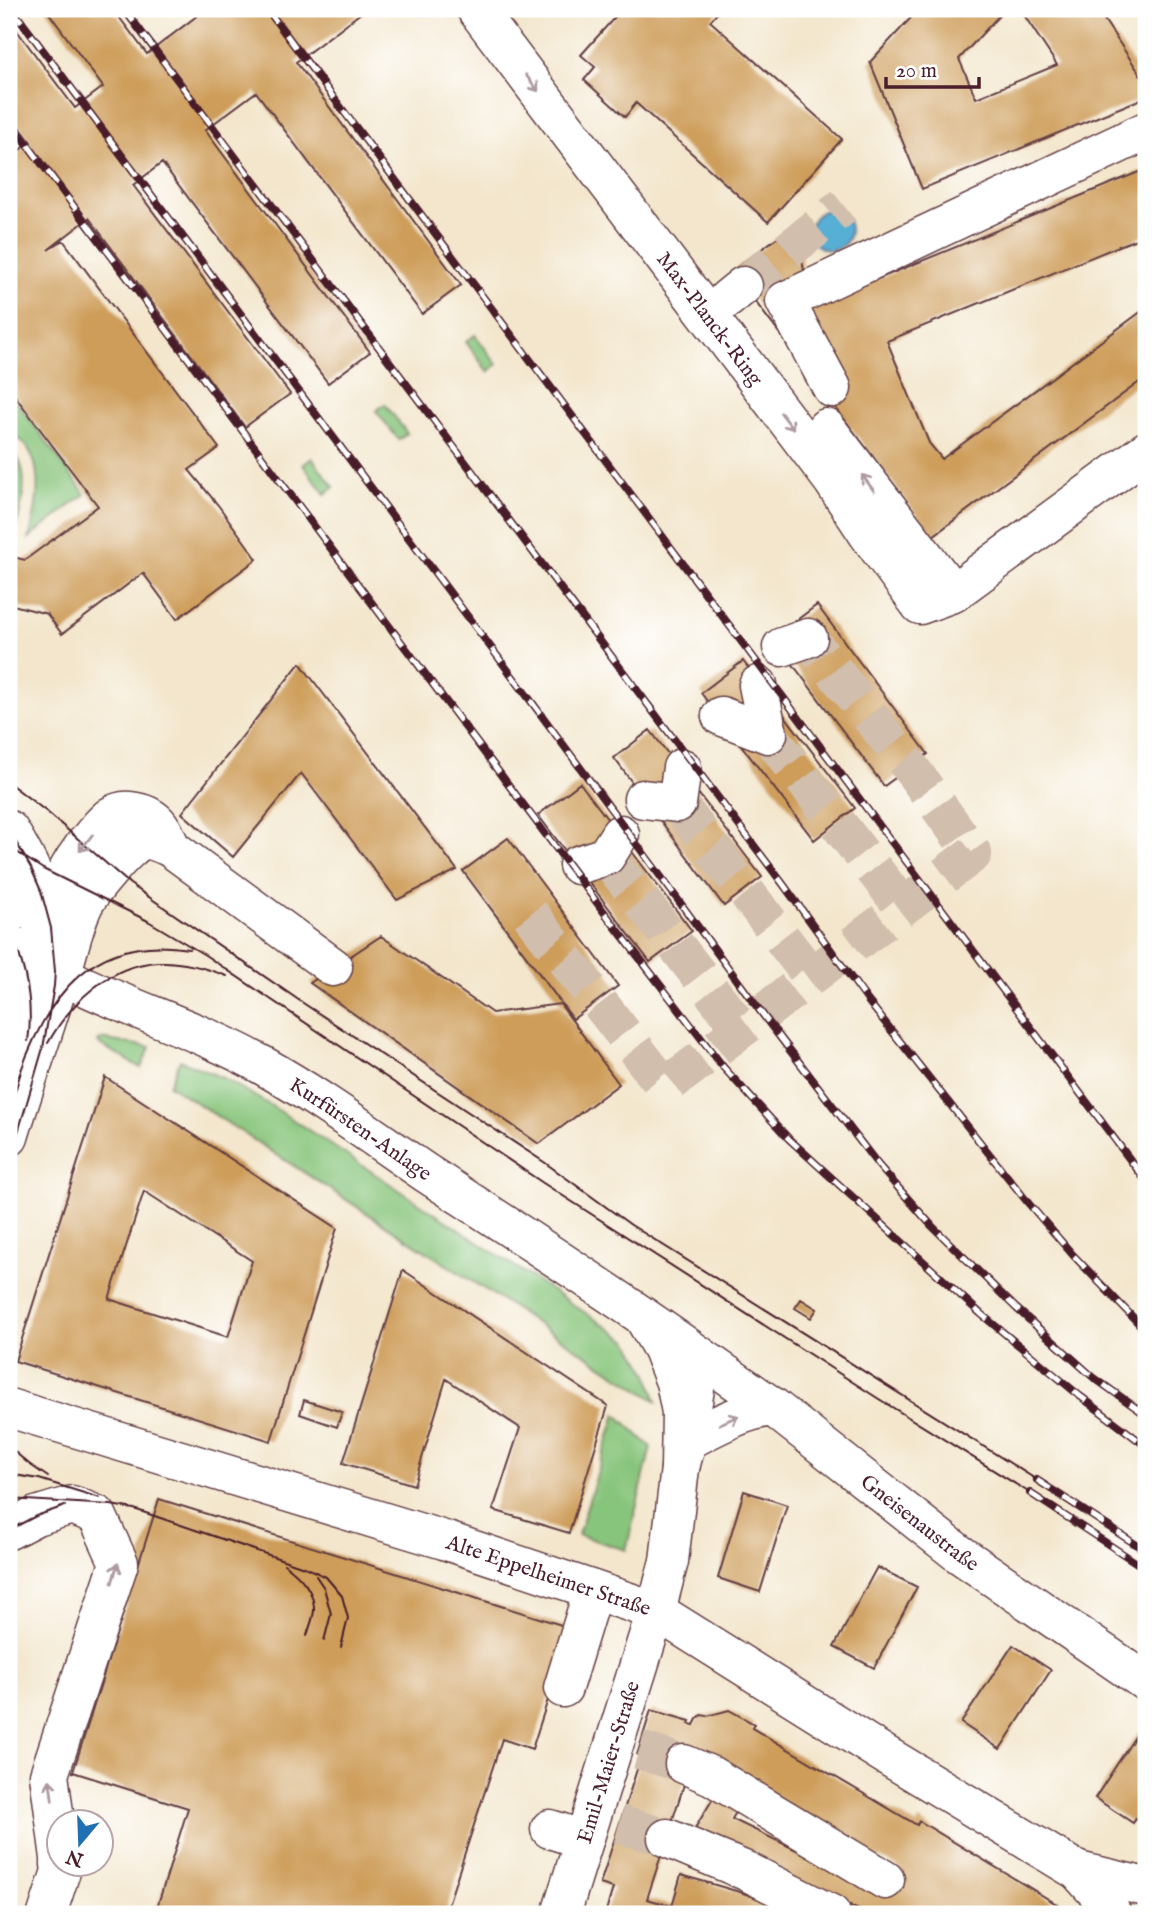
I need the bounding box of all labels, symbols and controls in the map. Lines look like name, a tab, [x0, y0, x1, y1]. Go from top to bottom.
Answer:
scale bar	[886, 46, 978, 90]
text: 20 m	[896, 58, 937, 85]
one-way arrow	[524, 73, 539, 92]
street label: Max-Planck-Ring	[649, 247, 769, 392]
one-way arrow	[780, 411, 794, 430]
one-way arrow	[860, 475, 875, 493]
one-way arrow	[79, 833, 94, 851]
street label: Kurfürsten-Anlage	[284, 1072, 437, 1188]
one-way arrow	[718, 1413, 739, 1426]
street label: Gneisenaustraße	[854, 1469, 984, 1579]
street label: Alte Eppelheimer Straße	[442, 1529, 654, 1623]
one-way arrow	[109, 1563, 122, 1585]
street label: Emil-Maier-Straße	[572, 1678, 647, 1847]
one-way arrow	[45, 1779, 58, 1802]
north arrow	[46, 1808, 116, 1878]
text: N	[63, 1843, 88, 1872]

